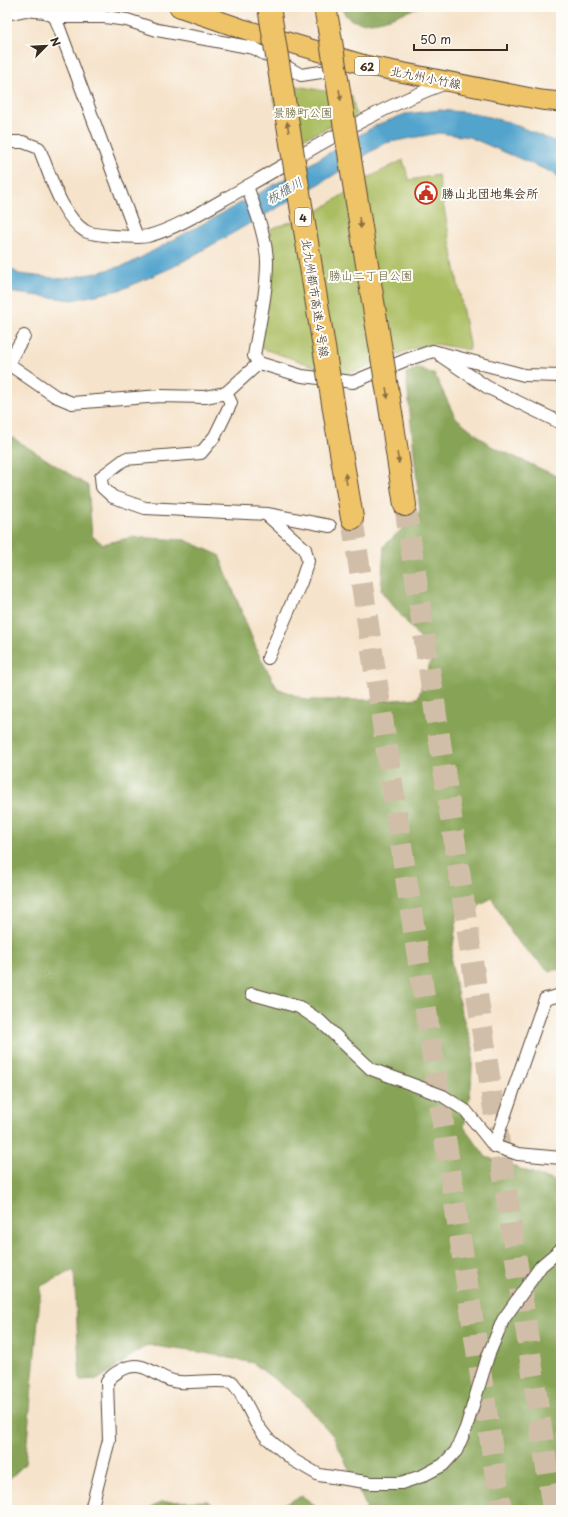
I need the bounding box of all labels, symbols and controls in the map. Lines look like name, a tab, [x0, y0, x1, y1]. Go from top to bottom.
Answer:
north arrow	[26, 26, 66, 66]
scale bar	[414, 26, 507, 52]
text: 50 m	[420, 30, 451, 48]
text: N	[46, 34, 65, 49]
road number: 62	[355, 57, 379, 75]
street label: 北九州小竹線	[389, 61, 463, 93]
one-way arrow	[337, 89, 343, 101]
park label: 景勝町公園	[273, 103, 333, 121]
one-way arrow	[285, 121, 291, 133]
water label: 板櫃川	[262, 172, 306, 208]
public building icon: 勝山北団地集会所	[413, 180, 439, 206]
place label: 勝山北団地集会所	[442, 184, 539, 202]
road number: 4	[295, 208, 311, 226]
one-way arrow	[357, 217, 363, 229]
street label: 北九州都市高速４号線	[298, 237, 334, 359]
park label: 勝山二丁目公園	[329, 266, 413, 284]
one-way arrow	[385, 387, 391, 399]
one-way arrow	[395, 452, 401, 464]
one-way arrow	[343, 473, 349, 486]

